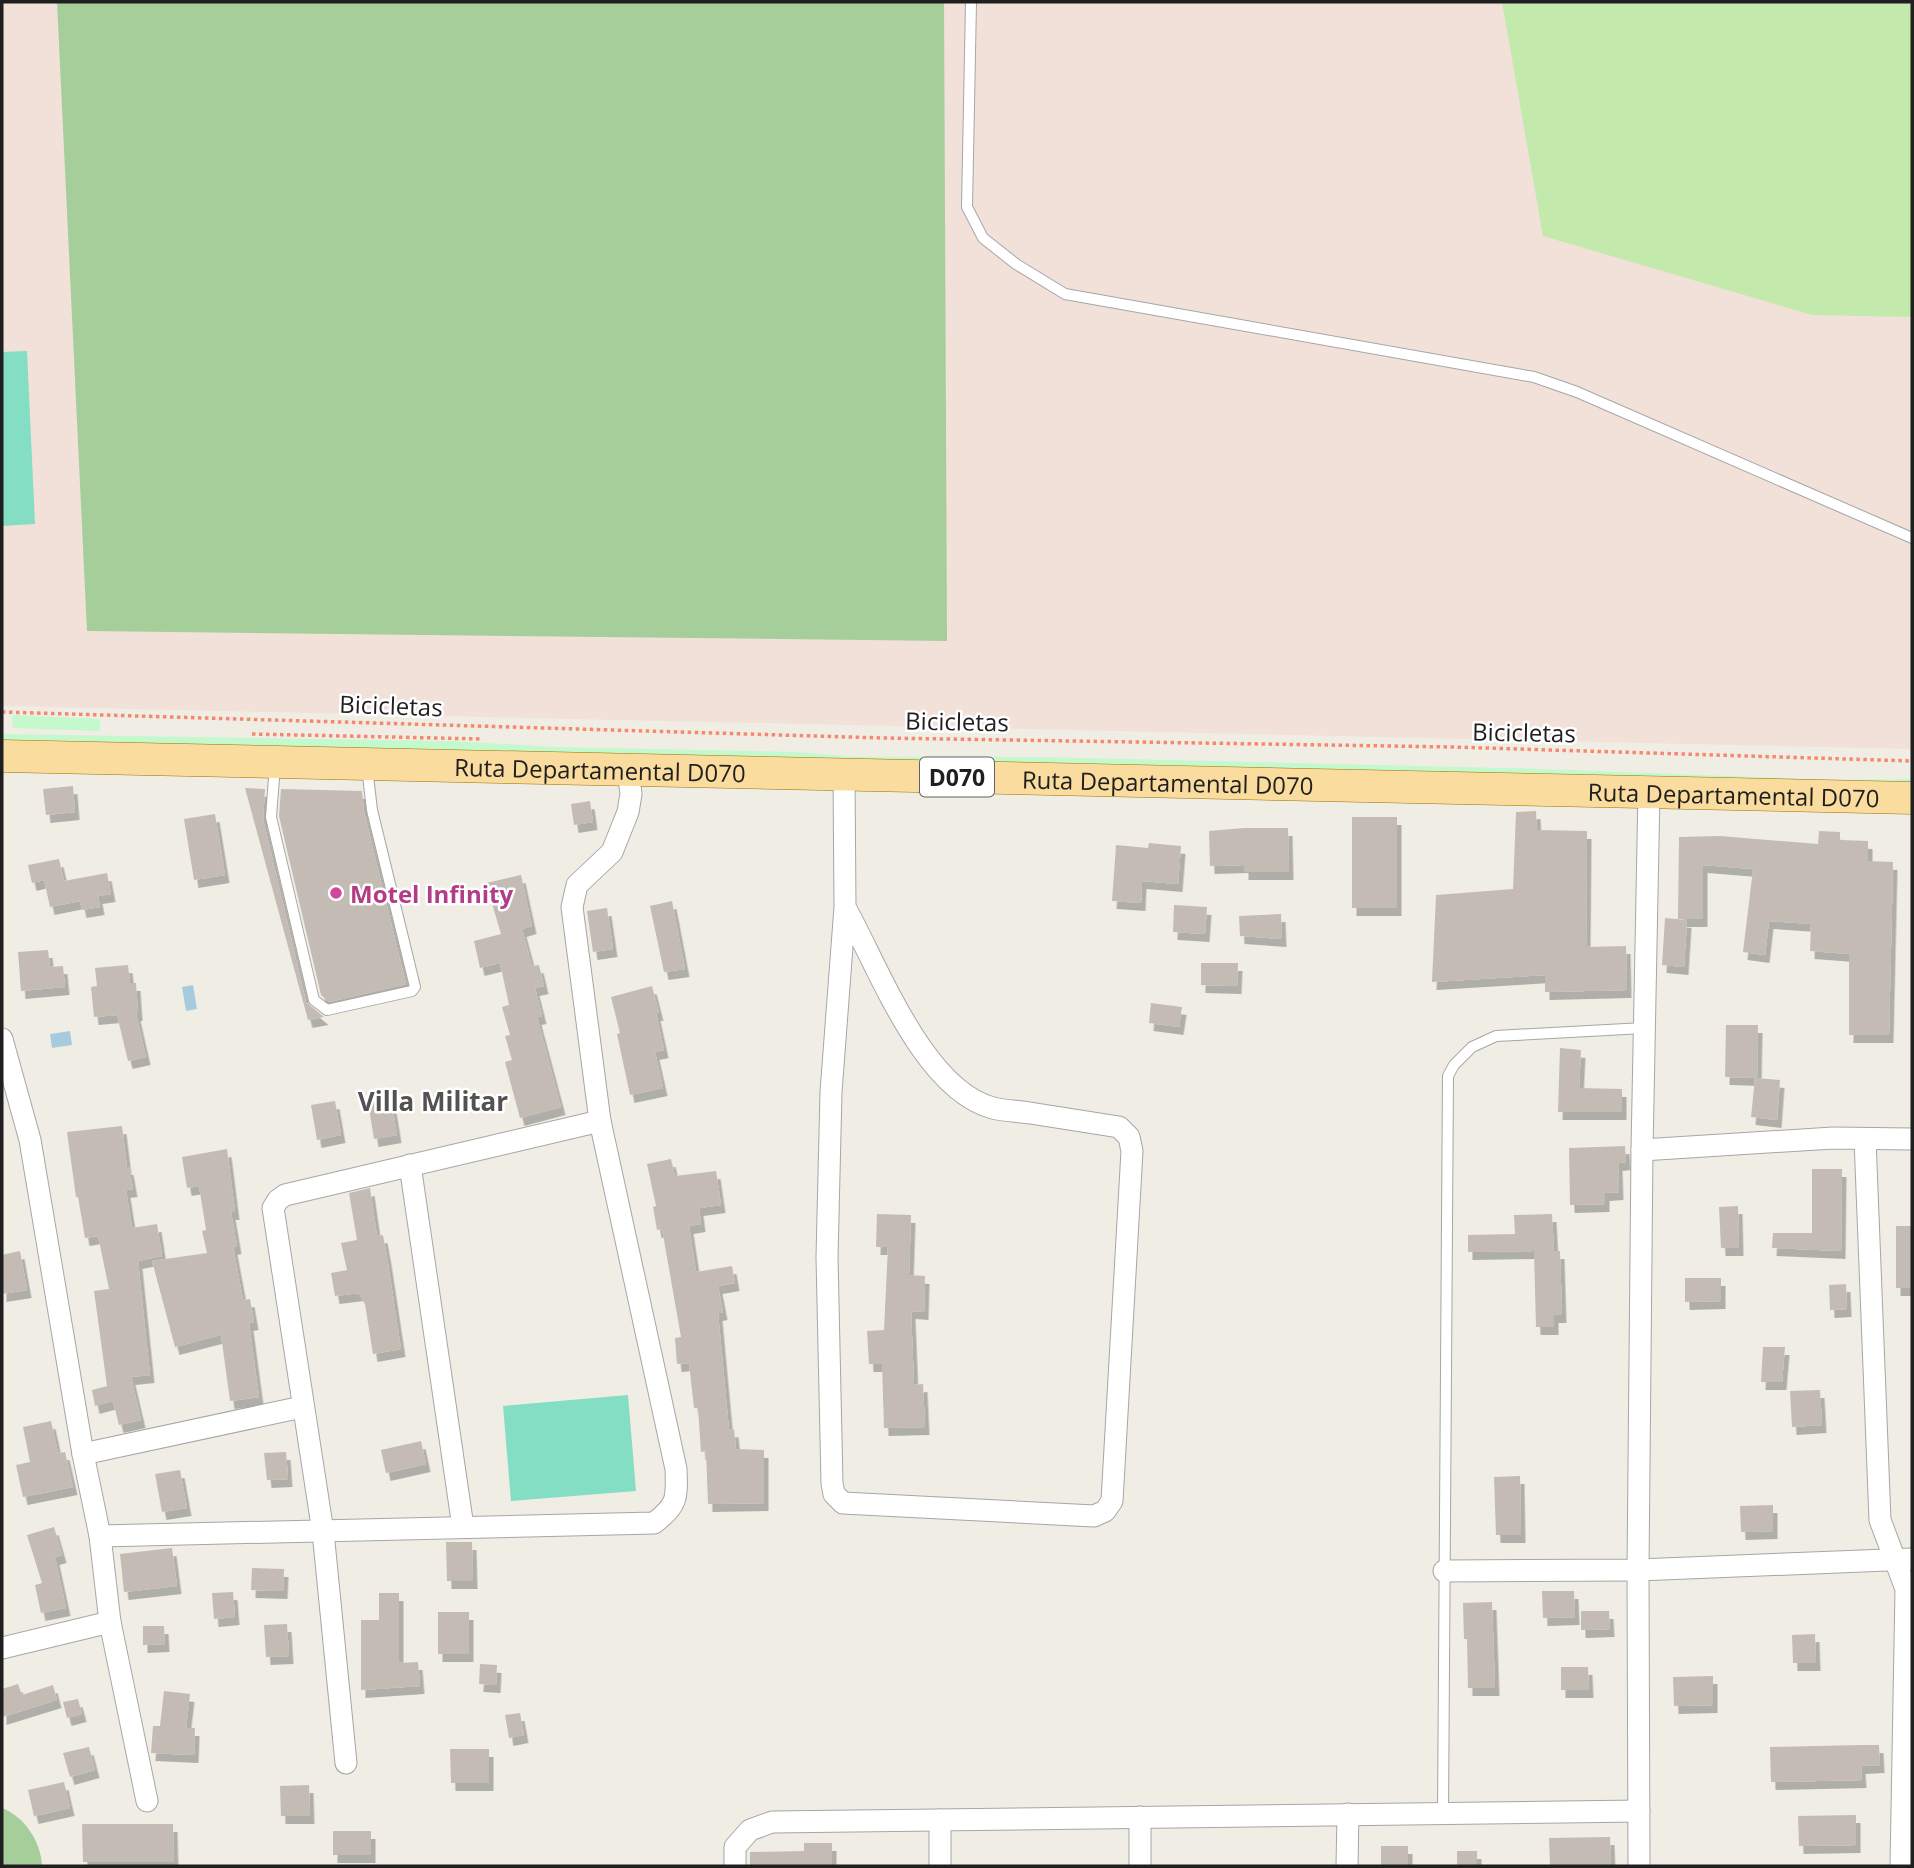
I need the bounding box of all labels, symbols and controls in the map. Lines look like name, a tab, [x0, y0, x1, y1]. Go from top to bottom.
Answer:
street label: Bicicletas	[339, 687, 443, 723]
street label: Bicicletas	[905, 704, 1009, 738]
street label: Bicicletas	[1472, 715, 1576, 749]
street label: Ruta Departamental D070	[454, 749, 746, 789]
road number: D070	[920, 758, 994, 796]
street label: Ruta Departamental D070	[1022, 762, 1314, 801]
street label: Ruta Departamental D070	[1587, 774, 1880, 814]
place label: Motel Infinity	[350, 877, 513, 910]
marker: Motel Infinity	[328, 885, 344, 901]
district label: Villa Militar	[358, 1083, 508, 1119]

